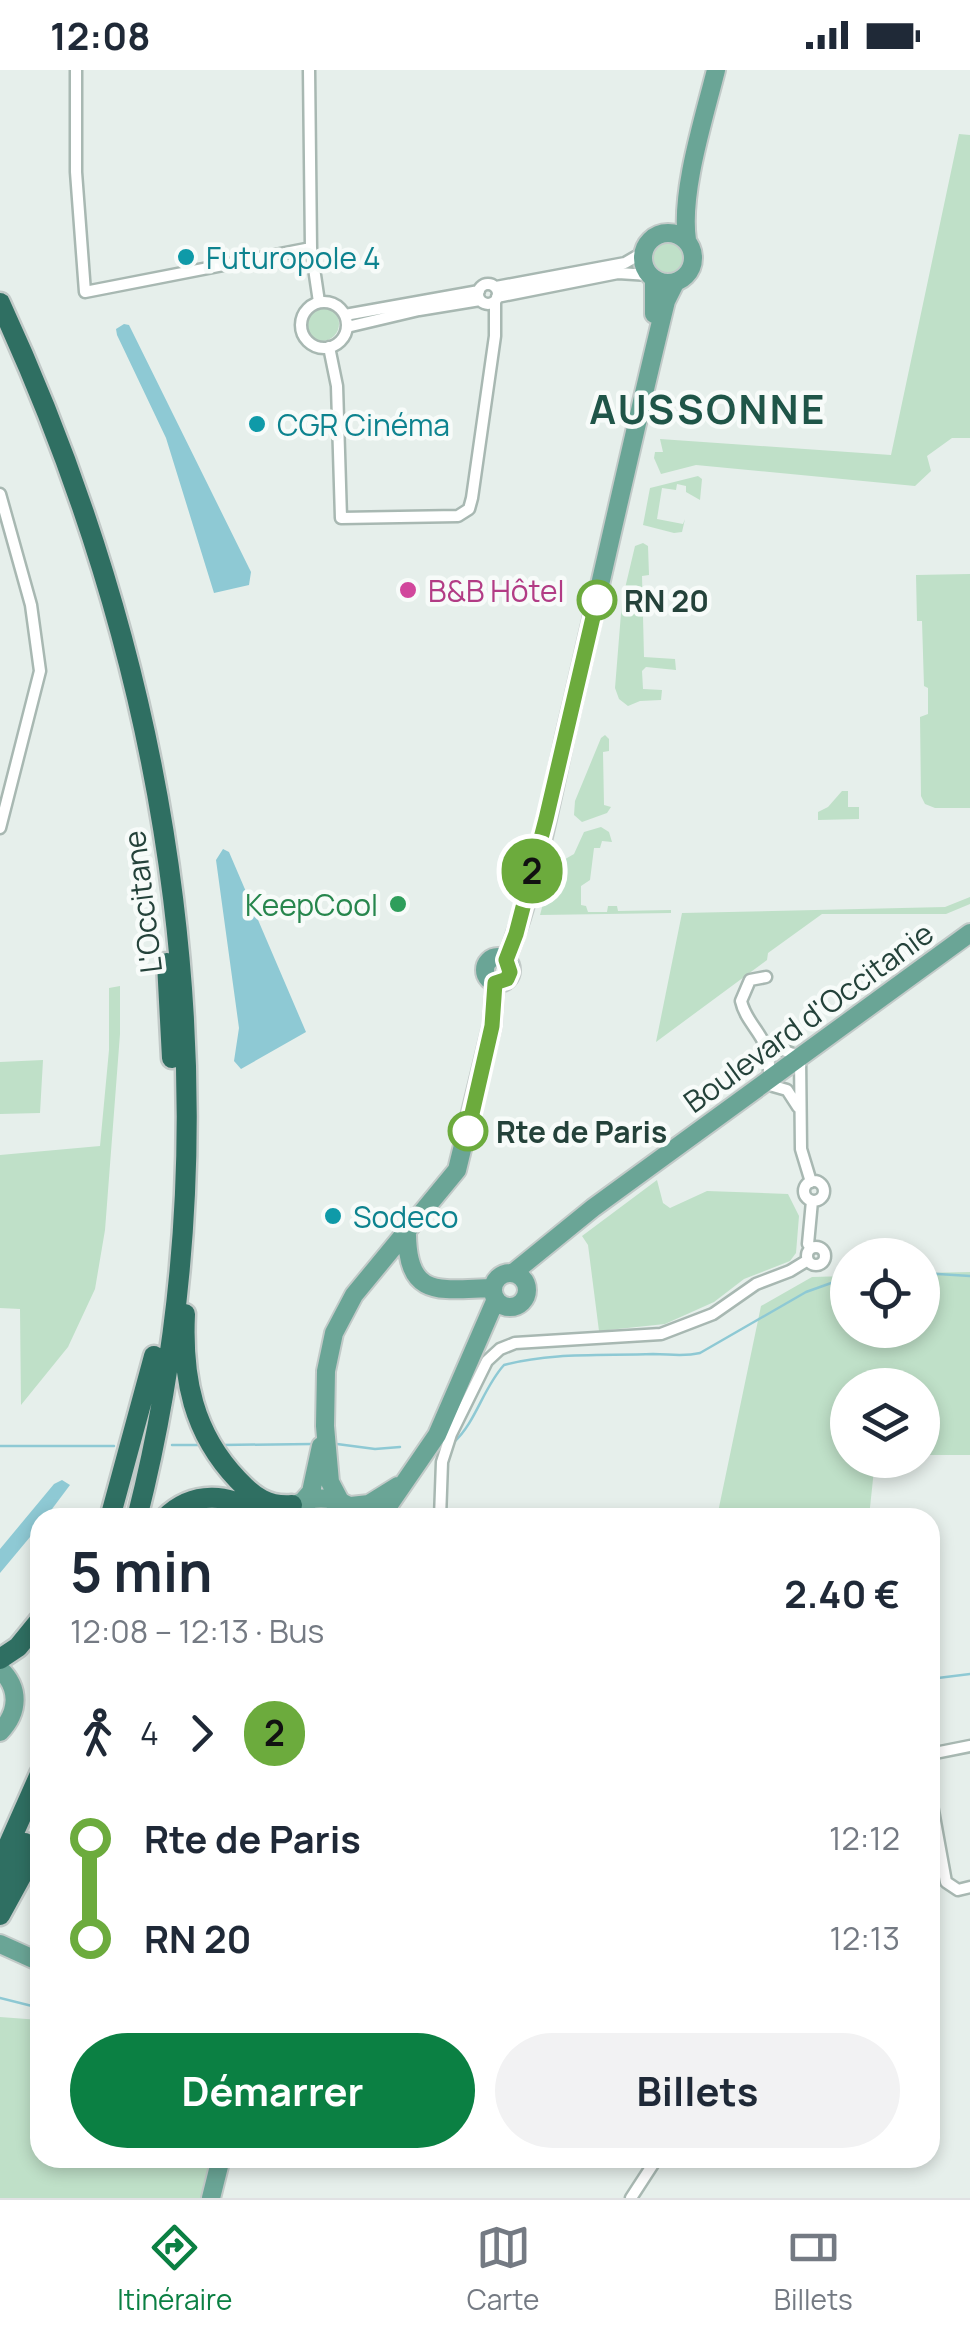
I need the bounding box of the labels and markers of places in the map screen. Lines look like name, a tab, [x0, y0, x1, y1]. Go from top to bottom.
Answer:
place label: Futuropole 4	[206, 237, 381, 278]
marker: Futuropole 4	[175, 246, 197, 268]
place label: CGR Cinéma	[277, 404, 450, 445]
marker: CGR Cinéma	[246, 413, 268, 435]
place label: B&B Hôtel	[428, 570, 565, 611]
marker: B&B Hôtel	[397, 579, 419, 601]
place label: RN 20	[624, 580, 709, 621]
marker: RN 20	[578, 581, 616, 619]
place label: KeepCool	[245, 884, 378, 925]
marker: KeepCool	[387, 893, 409, 915]
place label: Rte de Paris	[496, 1111, 667, 1152]
marker: Rte de Paris	[449, 1112, 487, 1150]
place label: Sodeco	[353, 1196, 458, 1237]
marker: Sodeco	[322, 1205, 344, 1227]

